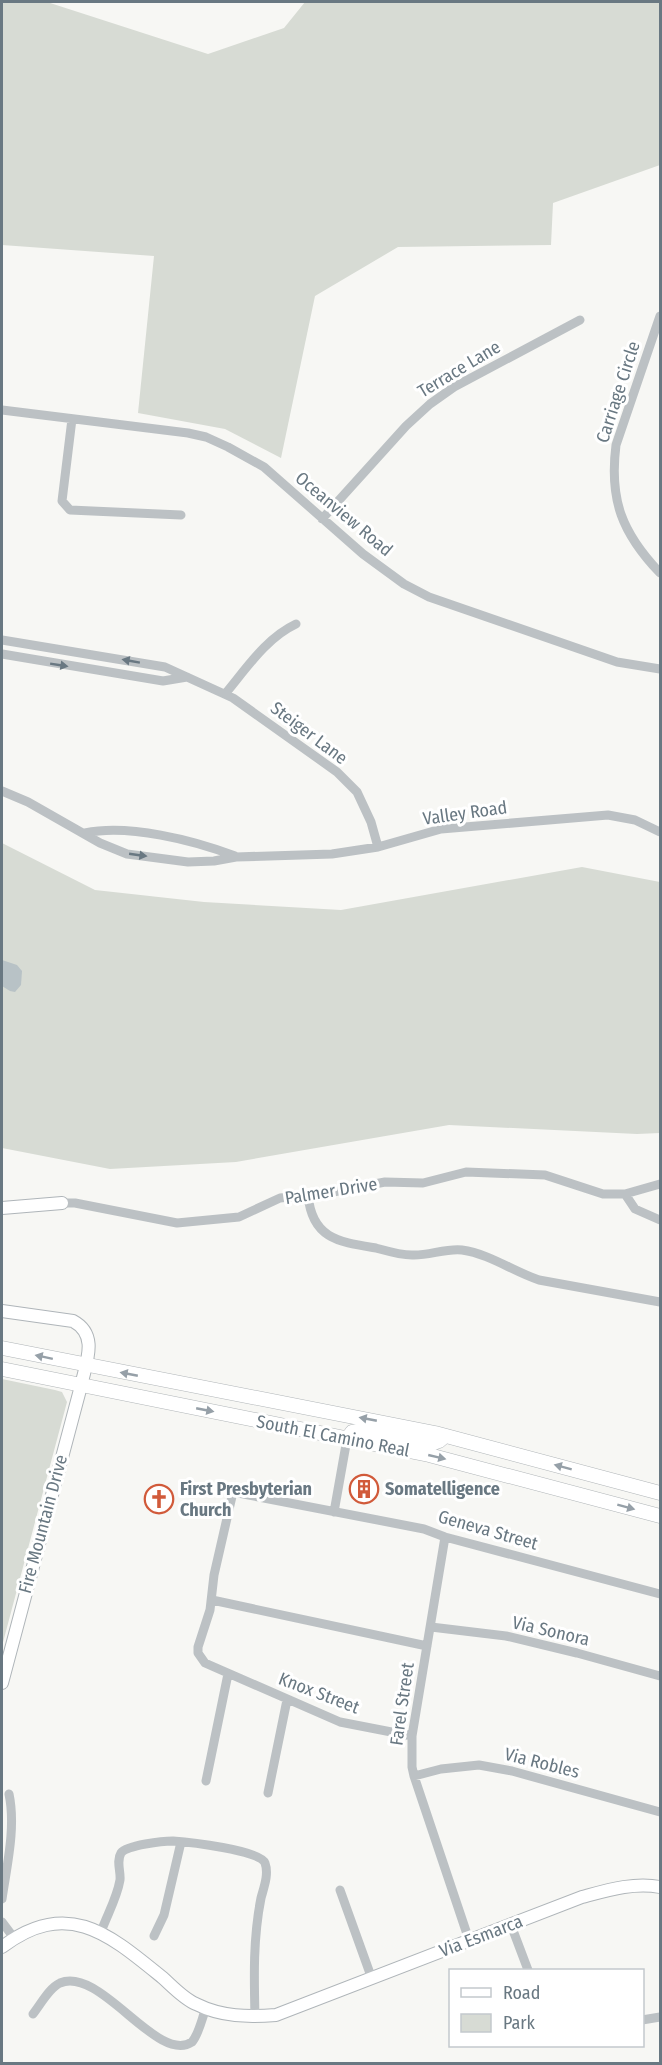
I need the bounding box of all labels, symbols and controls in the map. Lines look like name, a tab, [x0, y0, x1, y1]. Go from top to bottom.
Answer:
street label: Terrace Lane	[414, 336, 504, 402]
street label: Carriage Circle	[591, 338, 645, 446]
street label: Oceanview Road	[291, 467, 397, 561]
one-way arrow	[122, 657, 141, 666]
one-way arrow	[50, 660, 69, 669]
street label: Steiger Lane	[266, 697, 352, 769]
street label: Valley Road	[421, 796, 509, 830]
one-way arrow	[129, 850, 148, 860]
street label: Palmer Drive	[283, 1173, 379, 1209]
one-way arrow	[34, 1351, 53, 1361]
one-way arrow	[120, 1369, 139, 1378]
one-way arrow	[195, 1406, 214, 1415]
street label: South El Camino Real	[254, 1410, 412, 1462]
one-way arrow	[358, 1414, 377, 1423]
street label: Fire Mountain Drive	[14, 1452, 72, 1596]
one-way arrow	[428, 1453, 447, 1462]
one-way arrow	[554, 1462, 573, 1472]
building icon: Somatelligence	[348, 1473, 380, 1505]
place label: First Presbyterian Church	[180, 1478, 312, 1521]
place label: Somatelligence	[385, 1478, 500, 1500]
church icon: First Presbyterian Church	[143, 1483, 175, 1515]
one-way arrow	[616, 1502, 635, 1512]
street label: Geneva Street	[436, 1505, 540, 1555]
street label: Via Sonora	[510, 1611, 592, 1651]
street label: Farel Street	[385, 1661, 419, 1747]
street label: Knox Street	[276, 1668, 363, 1718]
street label: Via Robles	[502, 1743, 582, 1783]
street label: Via Esmarca	[436, 1910, 526, 1962]
legend	[449, 1969, 644, 2047]
text: Road	[503, 1982, 540, 2004]
text: Park	[503, 2012, 536, 2034]

